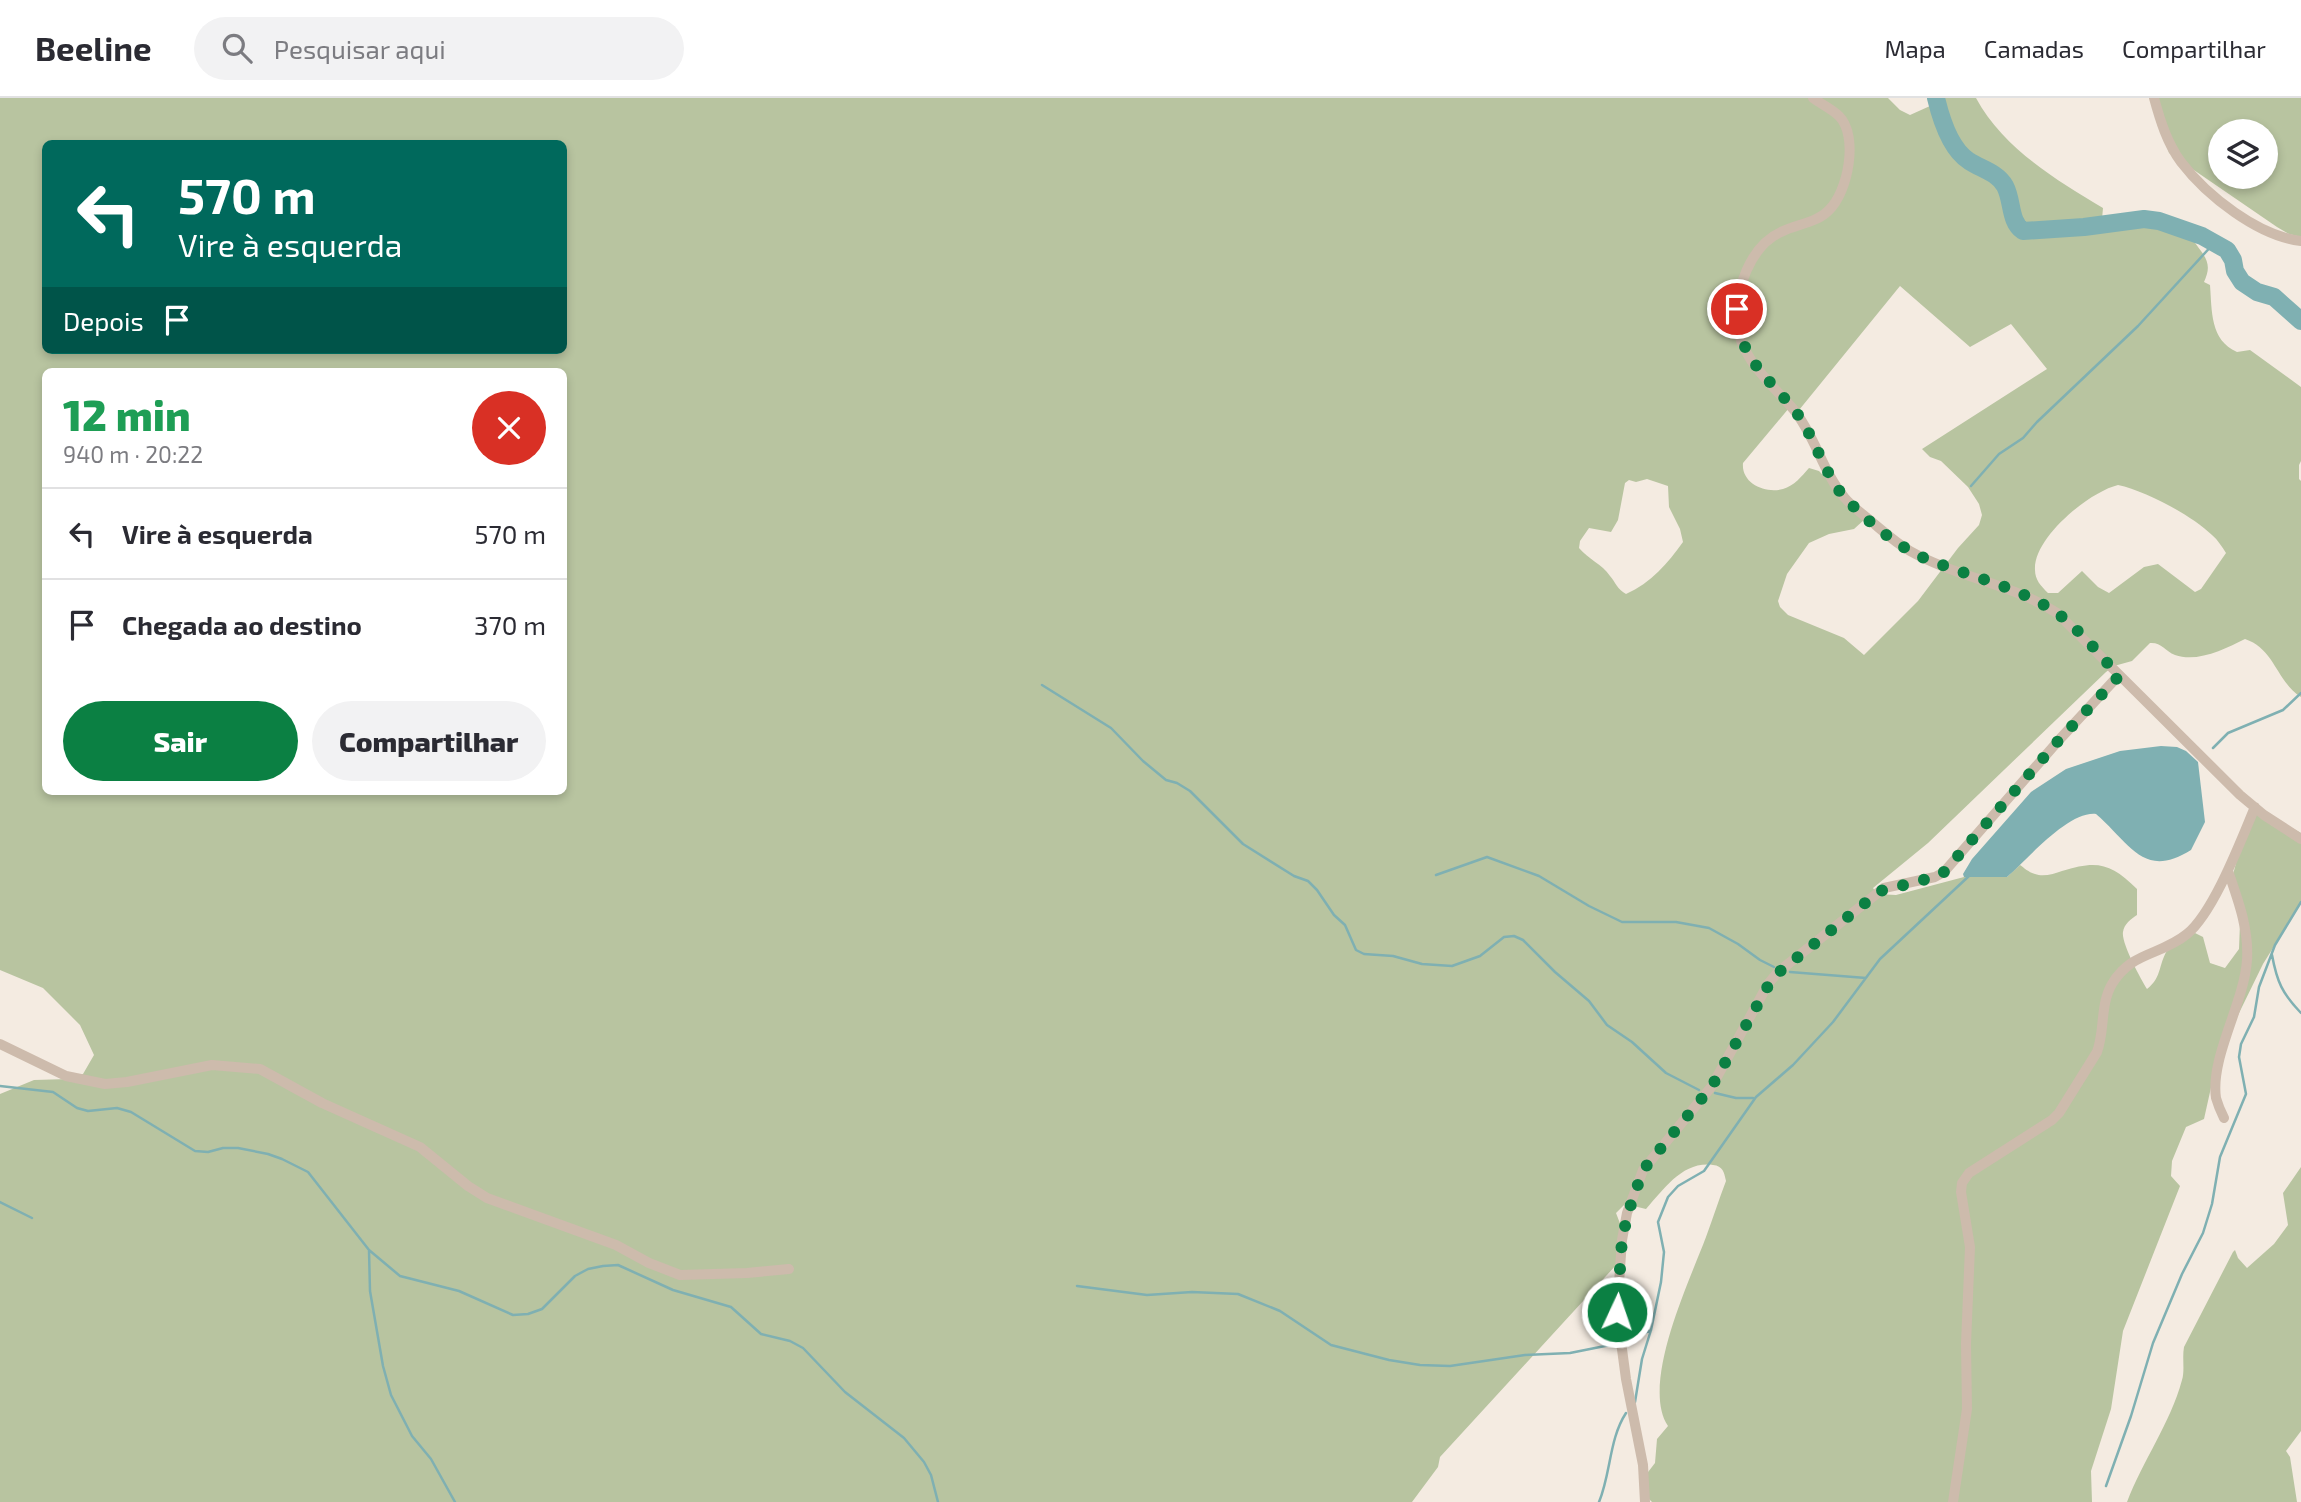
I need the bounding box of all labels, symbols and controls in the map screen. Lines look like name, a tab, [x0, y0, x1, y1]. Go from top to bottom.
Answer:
search box	[194, 17, 684, 80]
text: Beeline	[35, 28, 152, 68]
icon: search	[218, 29, 256, 67]
text: Pesquisar aqui	[274, 33, 446, 64]
text: Mapa	[1884, 34, 1946, 63]
text: Camadas	[1984, 34, 2084, 63]
text: Compartilhar	[2122, 34, 2266, 63]
map controls	[2208, 119, 2278, 189]
button: layers	[2208, 119, 2278, 189]
text: 570 m	[178, 165, 316, 224]
icon: left	[63, 168, 154, 259]
text: Vire à esquerda	[178, 225, 402, 263]
pin	[1707, 279, 1767, 339]
icon: arrive	[1718, 290, 1756, 328]
icon: arrive	[158, 301, 196, 339]
text: Depois	[63, 305, 144, 336]
text: 12 min	[63, 389, 191, 439]
button: close	[472, 391, 546, 465]
text: 940 m · 20:22	[63, 440, 203, 468]
icon: left	[63, 515, 101, 553]
text: Vire à esquerda	[122, 518, 313, 549]
text: 570 m	[474, 518, 546, 549]
icon: arrive	[63, 606, 101, 644]
text: Chegada ao destino	[122, 609, 362, 640]
text: 370 m	[474, 609, 546, 640]
button: Sair	[63, 701, 298, 781]
button: Compartilhar	[312, 701, 546, 781]
position arrow	[1580, 1275, 1654, 1349]

